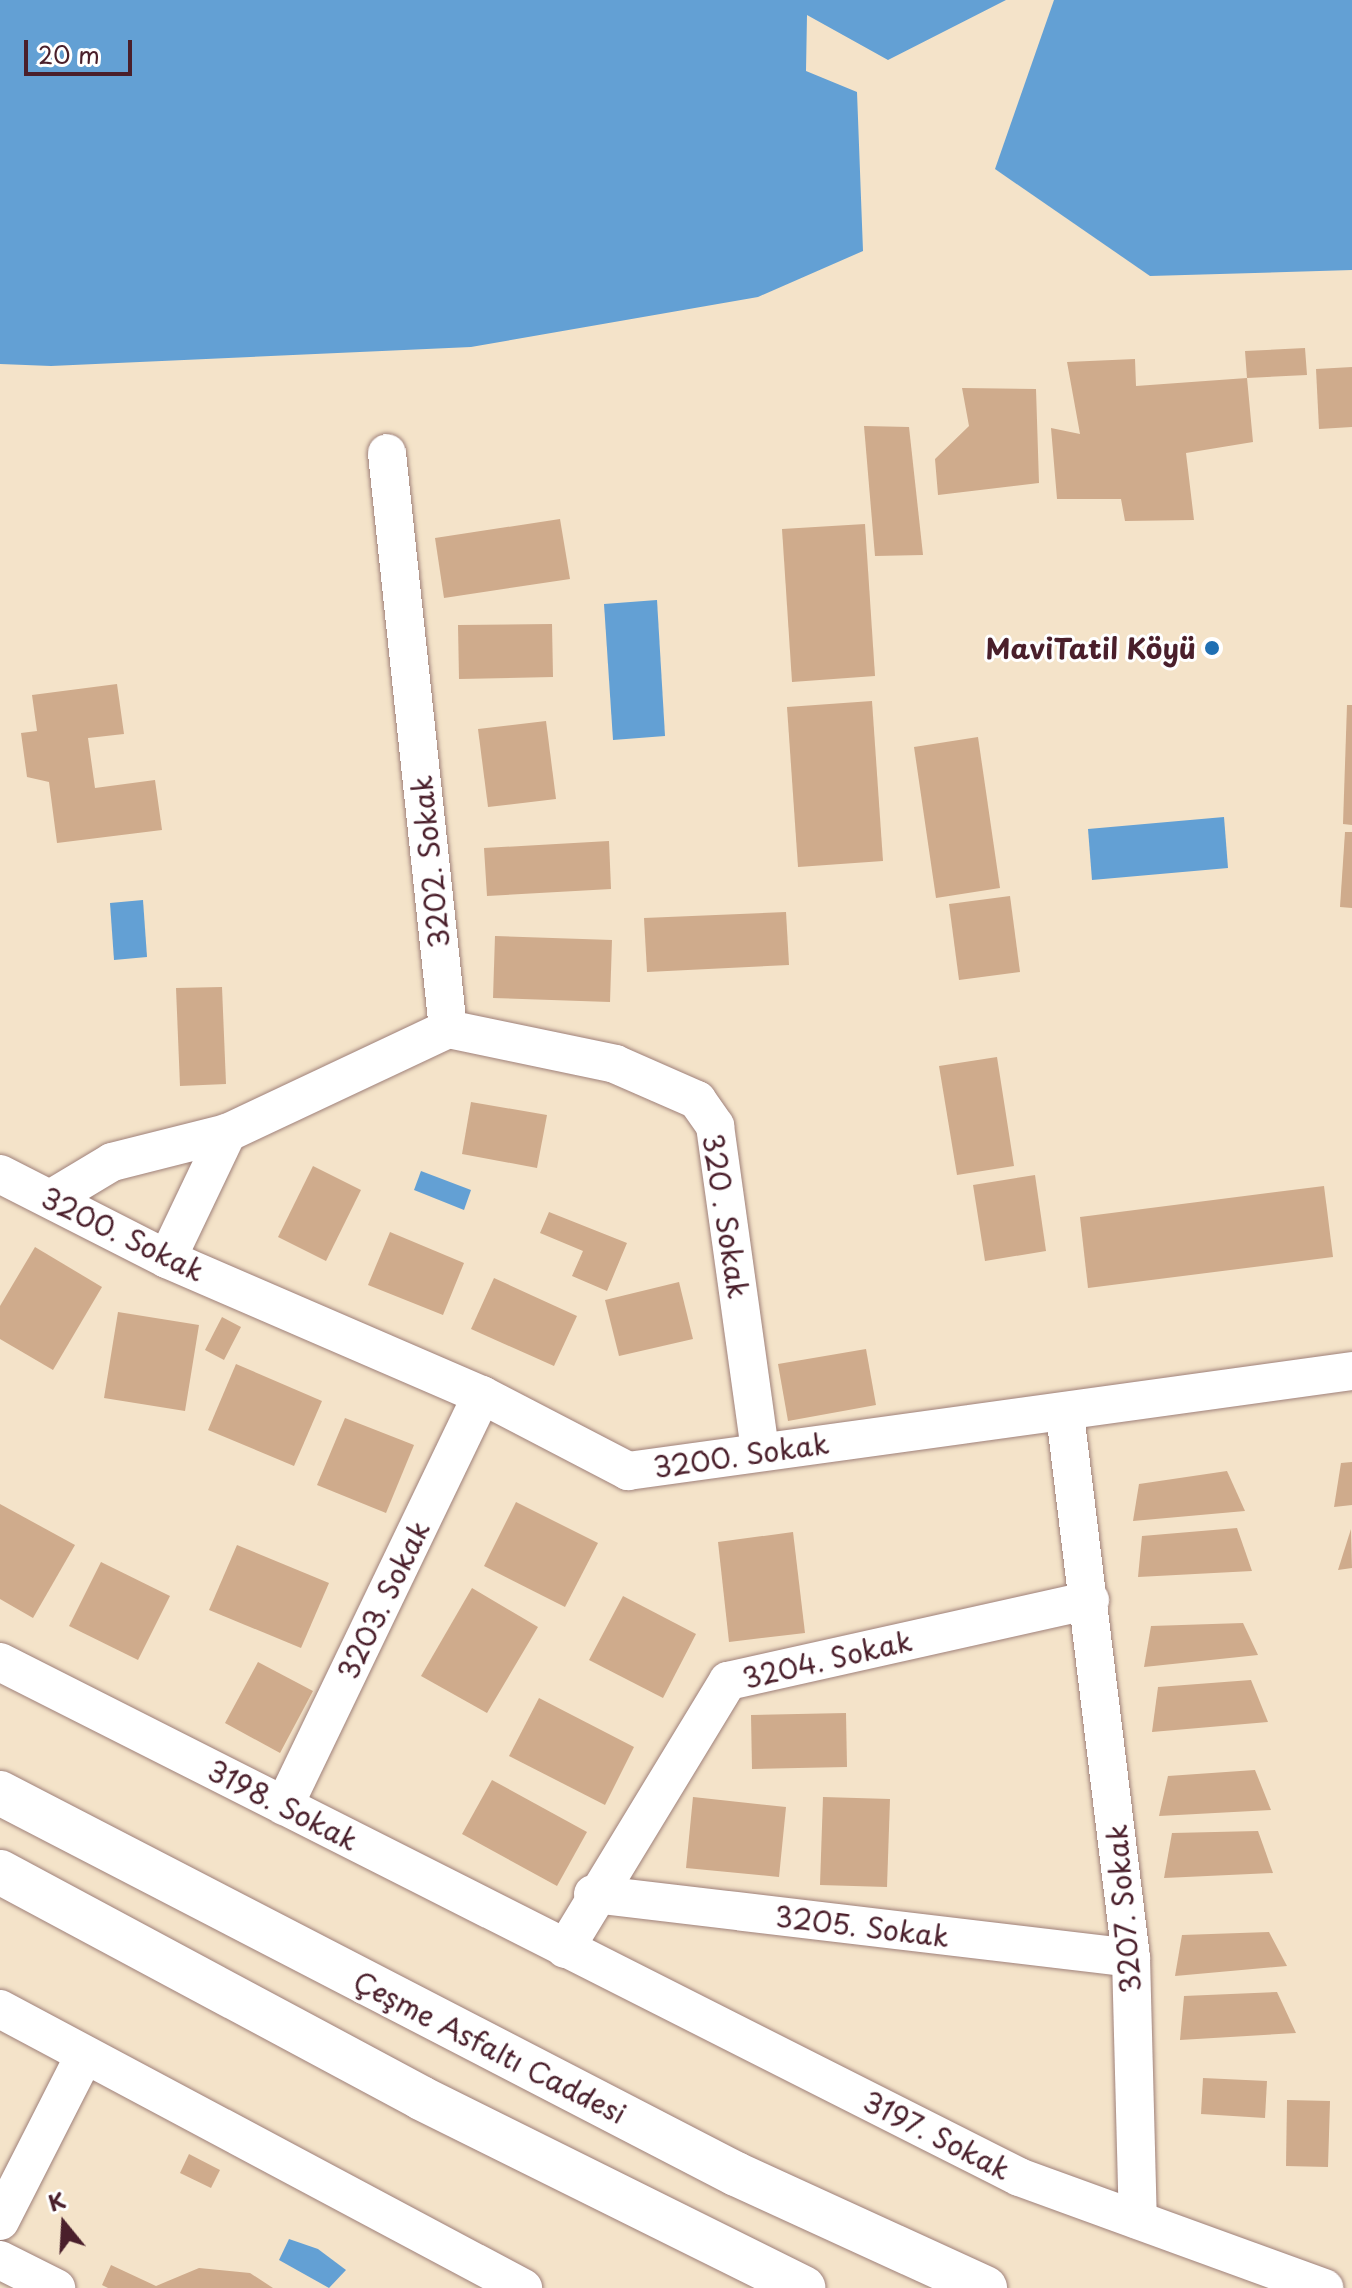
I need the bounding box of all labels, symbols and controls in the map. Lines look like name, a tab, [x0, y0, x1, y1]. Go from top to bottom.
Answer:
scale bar	[28, 24, 136, 74]
text: 20 m	[38, 36, 100, 72]
place label: MaviTatil Köyü	[984, 631, 1196, 665]
marker: MaviTatil Köyü	[1203, 639, 1221, 657]
street label: 3202. Sokak	[404, 773, 456, 951]
street label: 320 . Sokak	[696, 1131, 756, 1301]
street label: 3200. Sokak	[36, 1180, 210, 1288]
street label: 3200. Sokak	[650, 1426, 832, 1484]
street label: 3203. Sokak	[330, 1514, 436, 1686]
street label: 3204. Sokak	[738, 1623, 916, 1695]
street label: 3198. Sokak	[203, 1753, 363, 1857]
street label: 3207. Sokak	[1099, 1823, 1147, 1995]
street label: 3205. Sokak	[773, 1899, 951, 1953]
street label: Çeşme Asfaltı Caddesi	[348, 1963, 632, 2131]
street label: 3197. Sokak	[858, 2084, 1016, 2186]
text: K	[44, 2183, 69, 2219]
north arrow	[24, 2184, 104, 2264]

